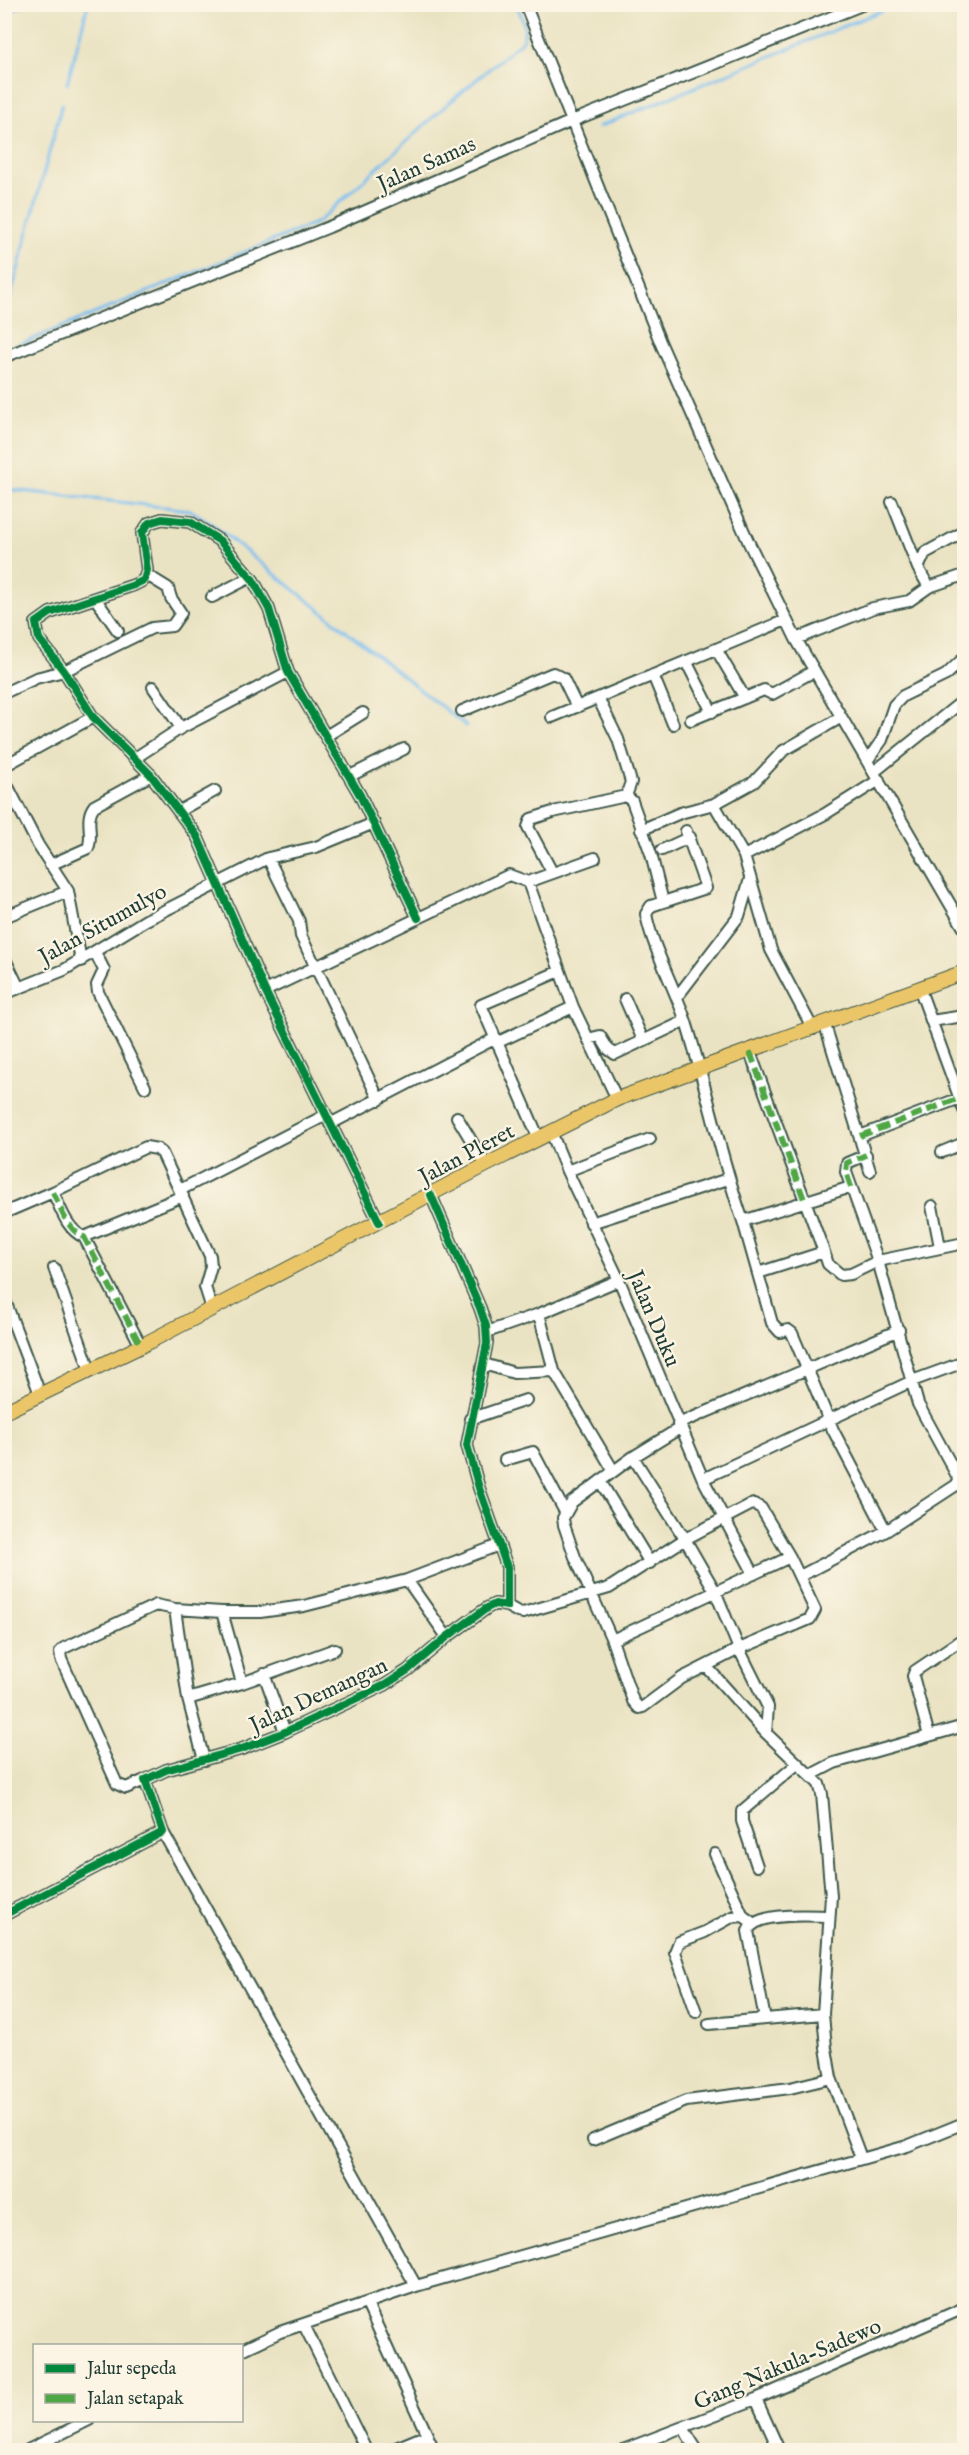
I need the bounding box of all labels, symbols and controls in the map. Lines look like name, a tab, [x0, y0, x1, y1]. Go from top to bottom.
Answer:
street label: Jalan Samas	[370, 131, 480, 200]
street label: Jalan Situmulyo	[31, 878, 172, 973]
street label: Jalan Pleret	[412, 1118, 520, 1193]
street label: Jalan Duku	[619, 1264, 686, 1371]
street label: Jalan Demangan	[243, 1652, 393, 1741]
street label: Gang Nakula-Sadewo	[690, 2313, 886, 2417]
legend	[33, 2344, 243, 2422]
text: Jalur sepeda	[85, 2358, 177, 2381]
text: Jalan setapak	[85, 2388, 184, 2411]

